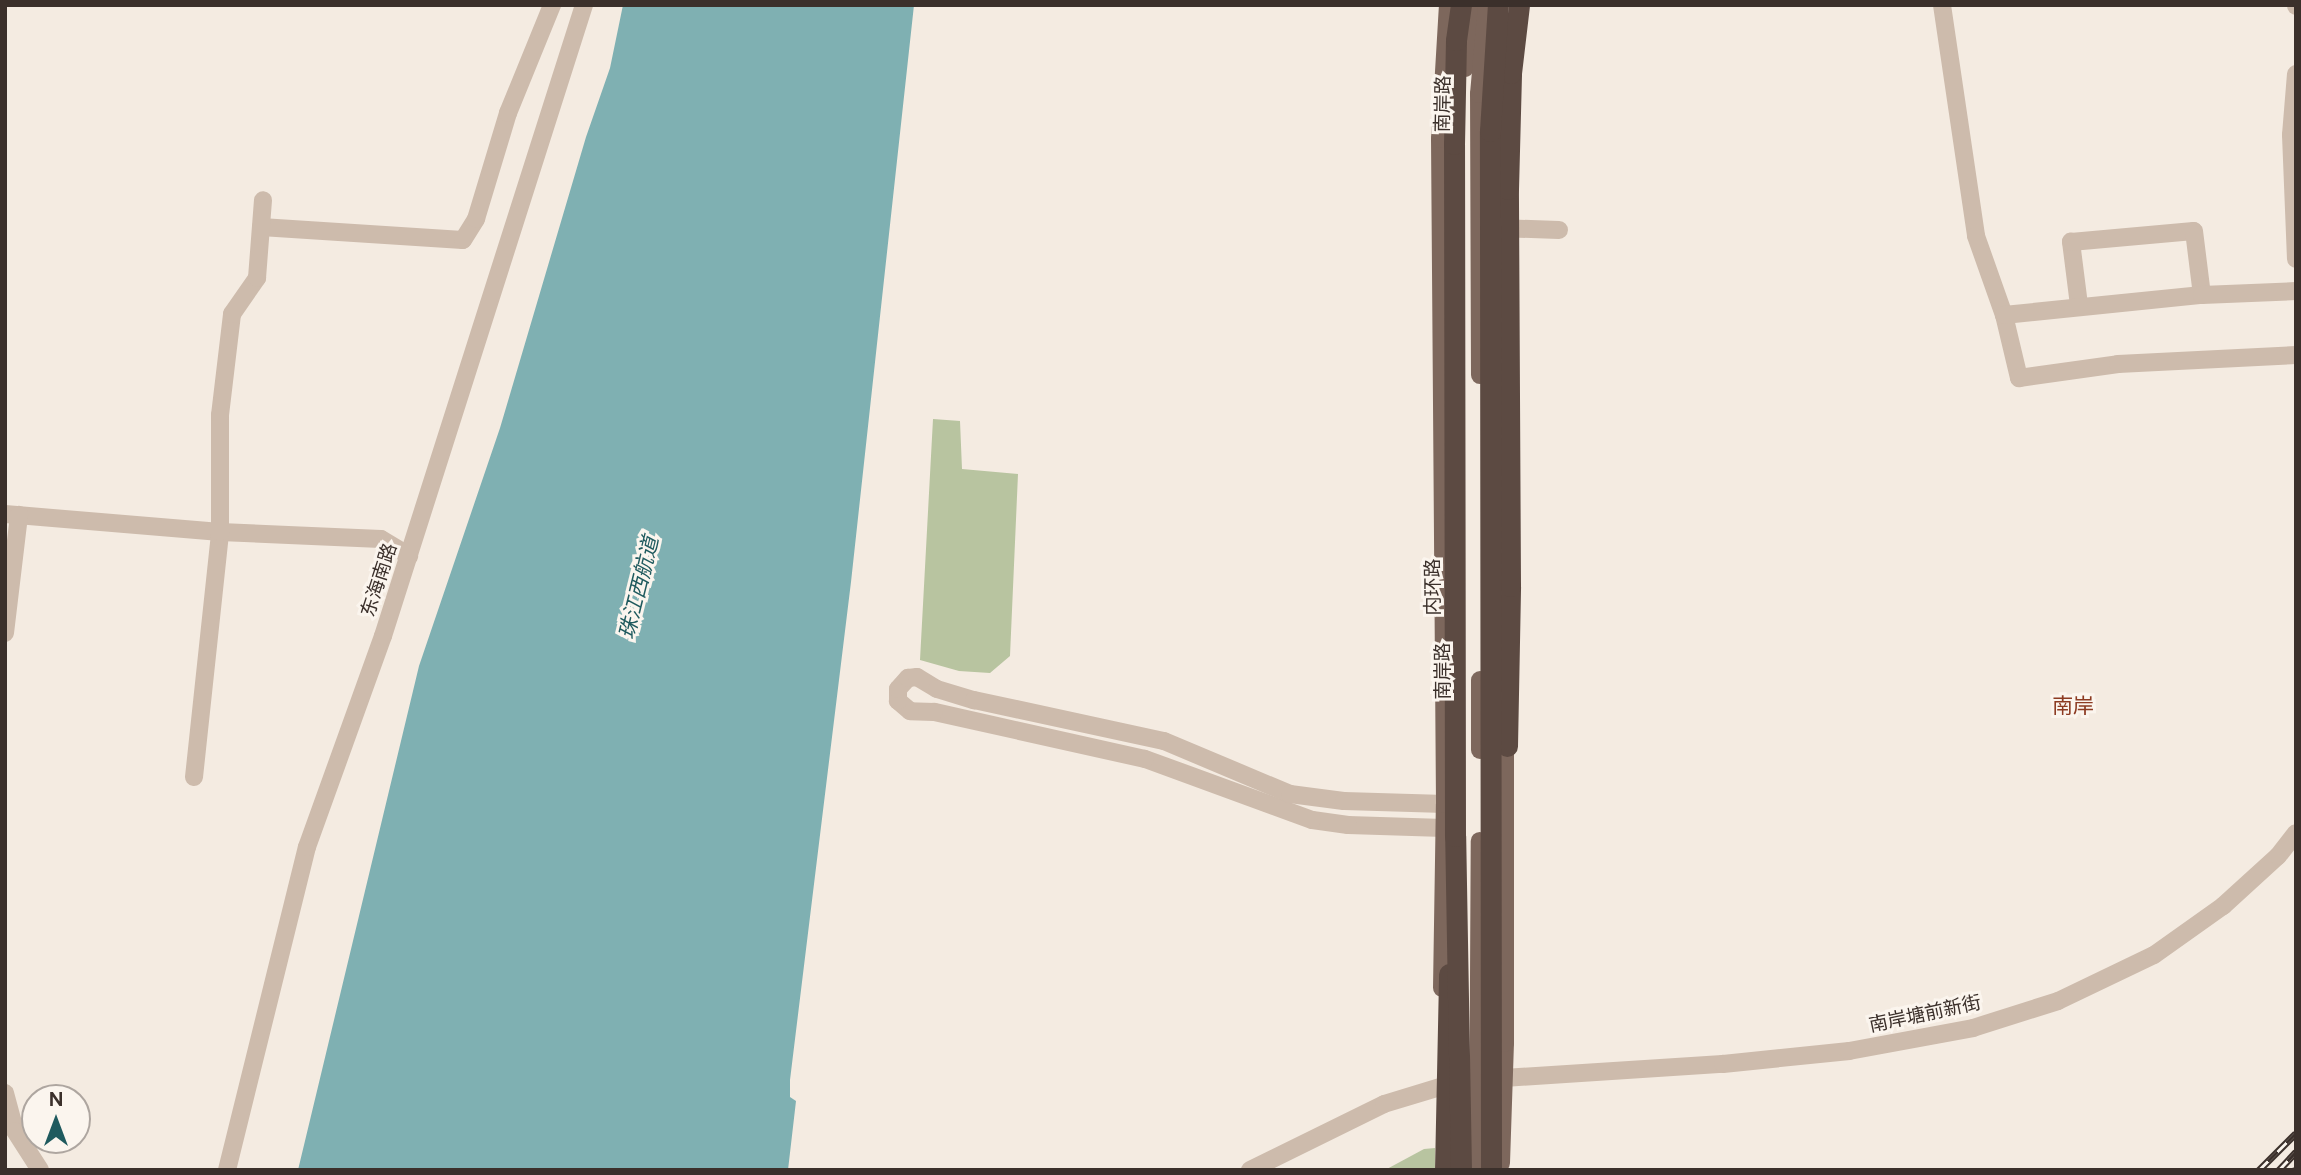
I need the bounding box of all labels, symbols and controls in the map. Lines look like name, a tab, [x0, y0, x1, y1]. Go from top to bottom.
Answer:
street label: 南岸路	[1431, 75, 1455, 133]
water label: 珠江西航道	[614, 534, 664, 642]
street label: 东海南路	[356, 540, 402, 620]
street label: 内环路	[1422, 559, 1444, 615]
street label: 南岸路	[1432, 643, 1454, 699]
district label: 南岸	[2052, 693, 2094, 719]
street label: 南岸塘前新街	[1867, 991, 1983, 1037]
north arrow	[21, 1084, 91, 1154]
text: N	[49, 1088, 63, 1111]

